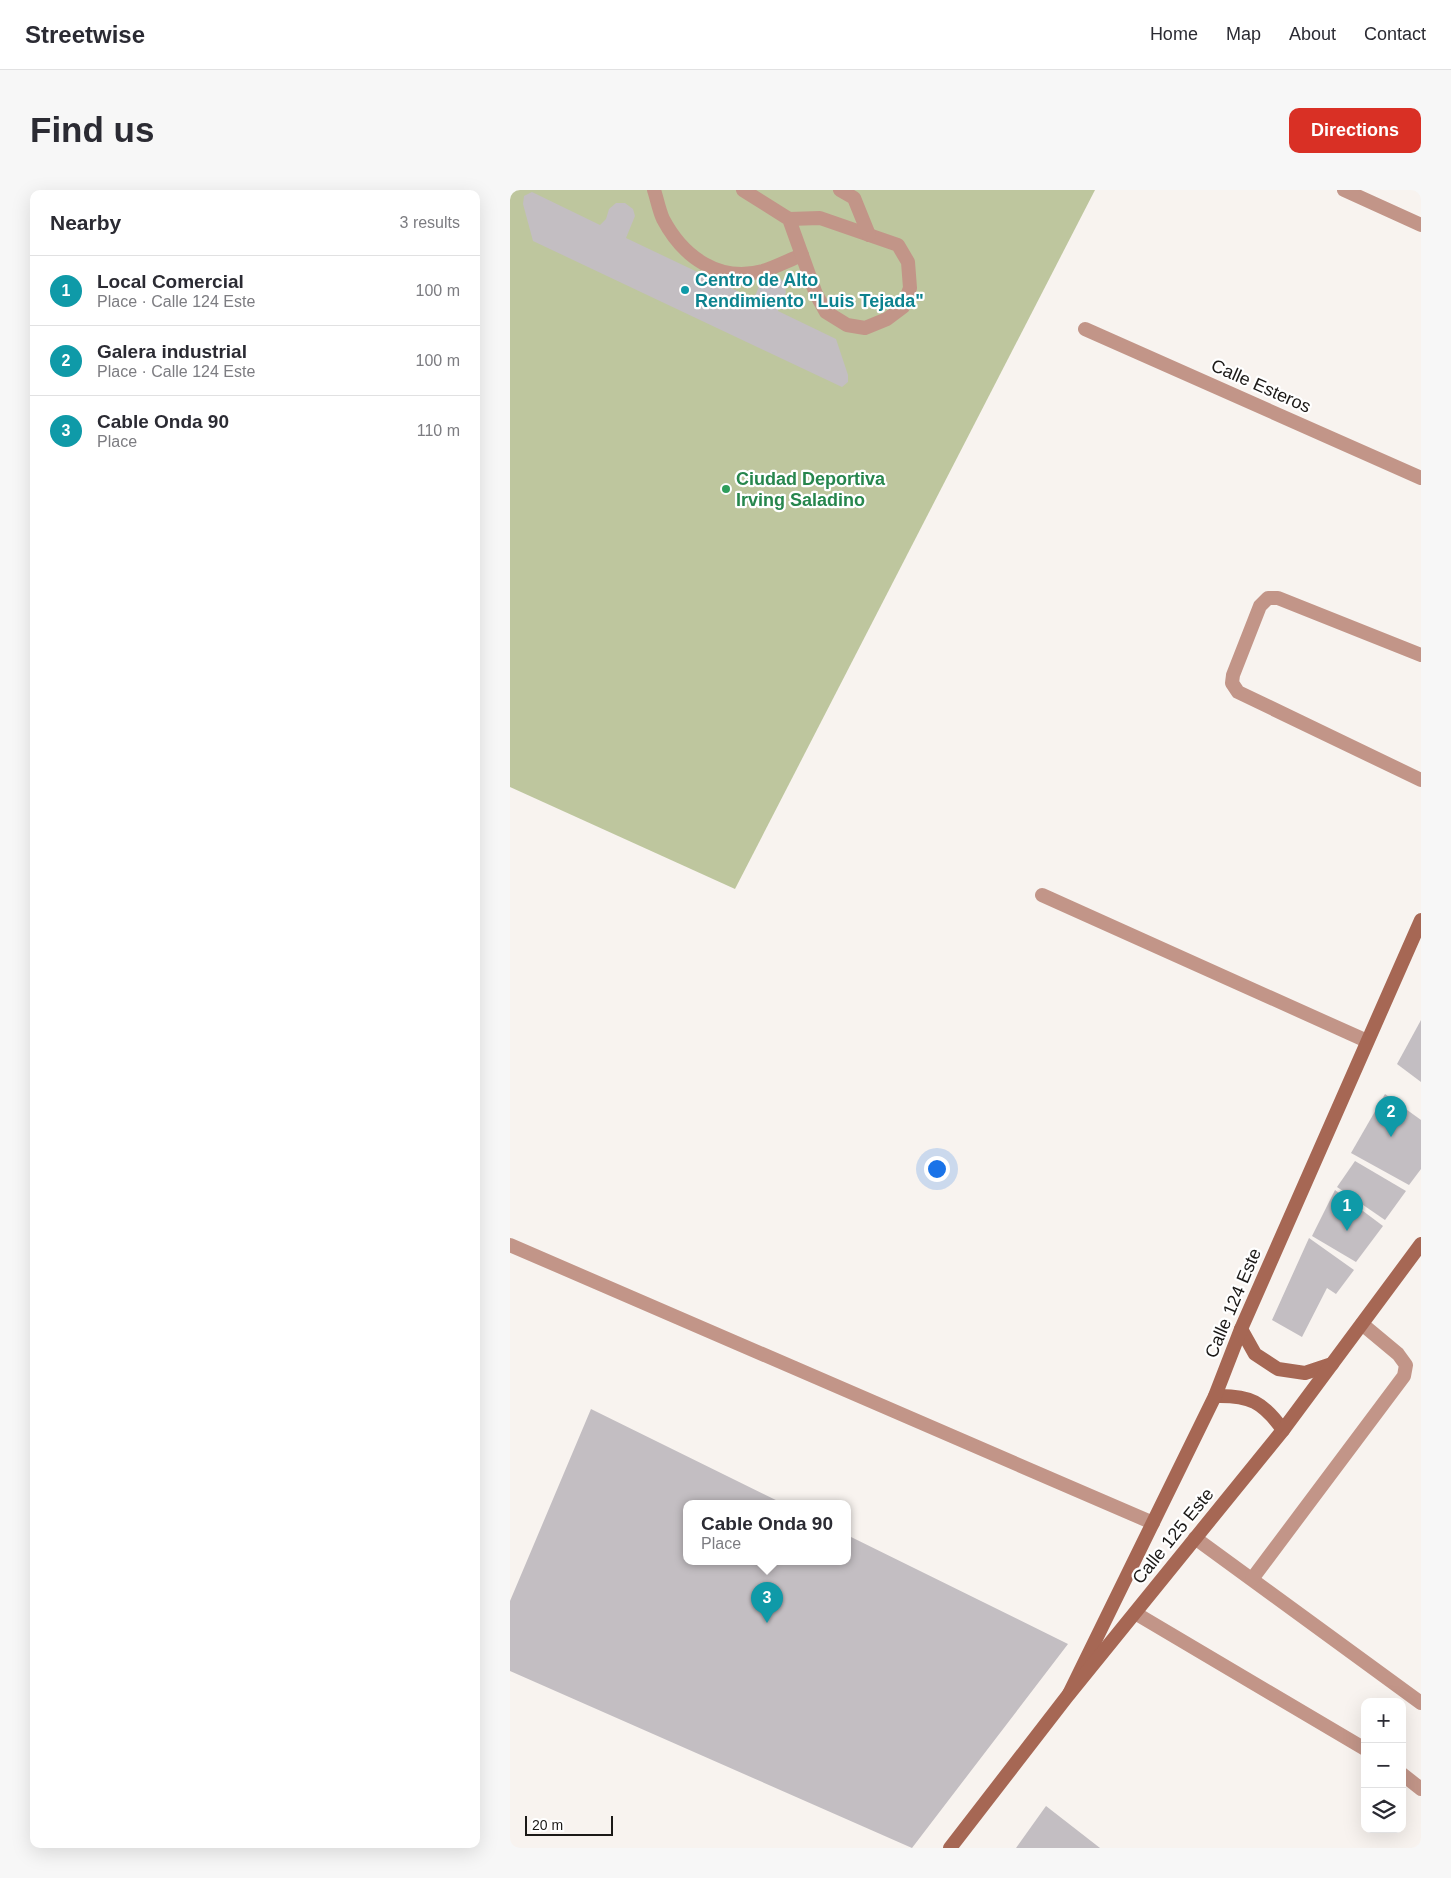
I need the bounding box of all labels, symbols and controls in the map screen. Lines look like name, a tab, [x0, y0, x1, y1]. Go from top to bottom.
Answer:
text: Streetwise	[25, 21, 145, 48]
text: Home	[1150, 24, 1198, 44]
text: Map	[1226, 24, 1261, 44]
text: About	[1289, 24, 1336, 44]
text: Contact	[1364, 24, 1426, 44]
button: Directions	[1289, 108, 1421, 153]
text: Find us	[30, 110, 154, 149]
text: Nearby	[50, 211, 121, 234]
text: 3 results	[400, 214, 460, 231]
place label: Centro de Alto Rendimiento "Luis Tejada"	[695, 270, 924, 311]
text: Local Comercial	[97, 271, 244, 292]
text: 1	[62, 282, 70, 299]
text: 100 m	[416, 282, 460, 299]
marker: Centro de Alto Rendimiento "Luis Tejada"	[679, 284, 691, 296]
text: Place · Calle 124 Este	[97, 293, 255, 310]
text: Galera industrial	[97, 341, 247, 362]
text: 2	[62, 352, 70, 369]
text: 100 m	[416, 352, 460, 369]
street label: Calle Esteros	[1208, 355, 1314, 417]
text: Place · Calle 124 Este	[97, 363, 255, 380]
text: Cable Onda 90	[97, 411, 229, 432]
text: 3	[62, 422, 70, 439]
text: 110 m	[417, 422, 460, 439]
text: Place	[97, 433, 137, 450]
place label: Ciudad Deportiva Irving Saladino	[736, 469, 886, 510]
marker: Ciudad Deportiva Irving Saladino	[720, 483, 732, 495]
pin: 2	[1375, 1096, 1407, 1137]
your location	[924, 1156, 950, 1182]
pin: 1	[1331, 1190, 1363, 1231]
street label: Calle 124 Este	[1201, 1245, 1265, 1361]
street label: Calle 125 Este	[1128, 1484, 1218, 1588]
popup	[683, 1500, 851, 1565]
text: Cable Onda 90	[701, 1513, 833, 1534]
text: Place	[701, 1535, 741, 1552]
pin: 3	[751, 1582, 783, 1623]
map controls	[1361, 1698, 1406, 1833]
button: +	[1361, 1698, 1406, 1743]
button: −	[1361, 1743, 1406, 1788]
button: layers	[1361, 1788, 1406, 1833]
scale bar	[525, 1813, 612, 1836]
text: 20 m	[532, 1817, 563, 1833]

